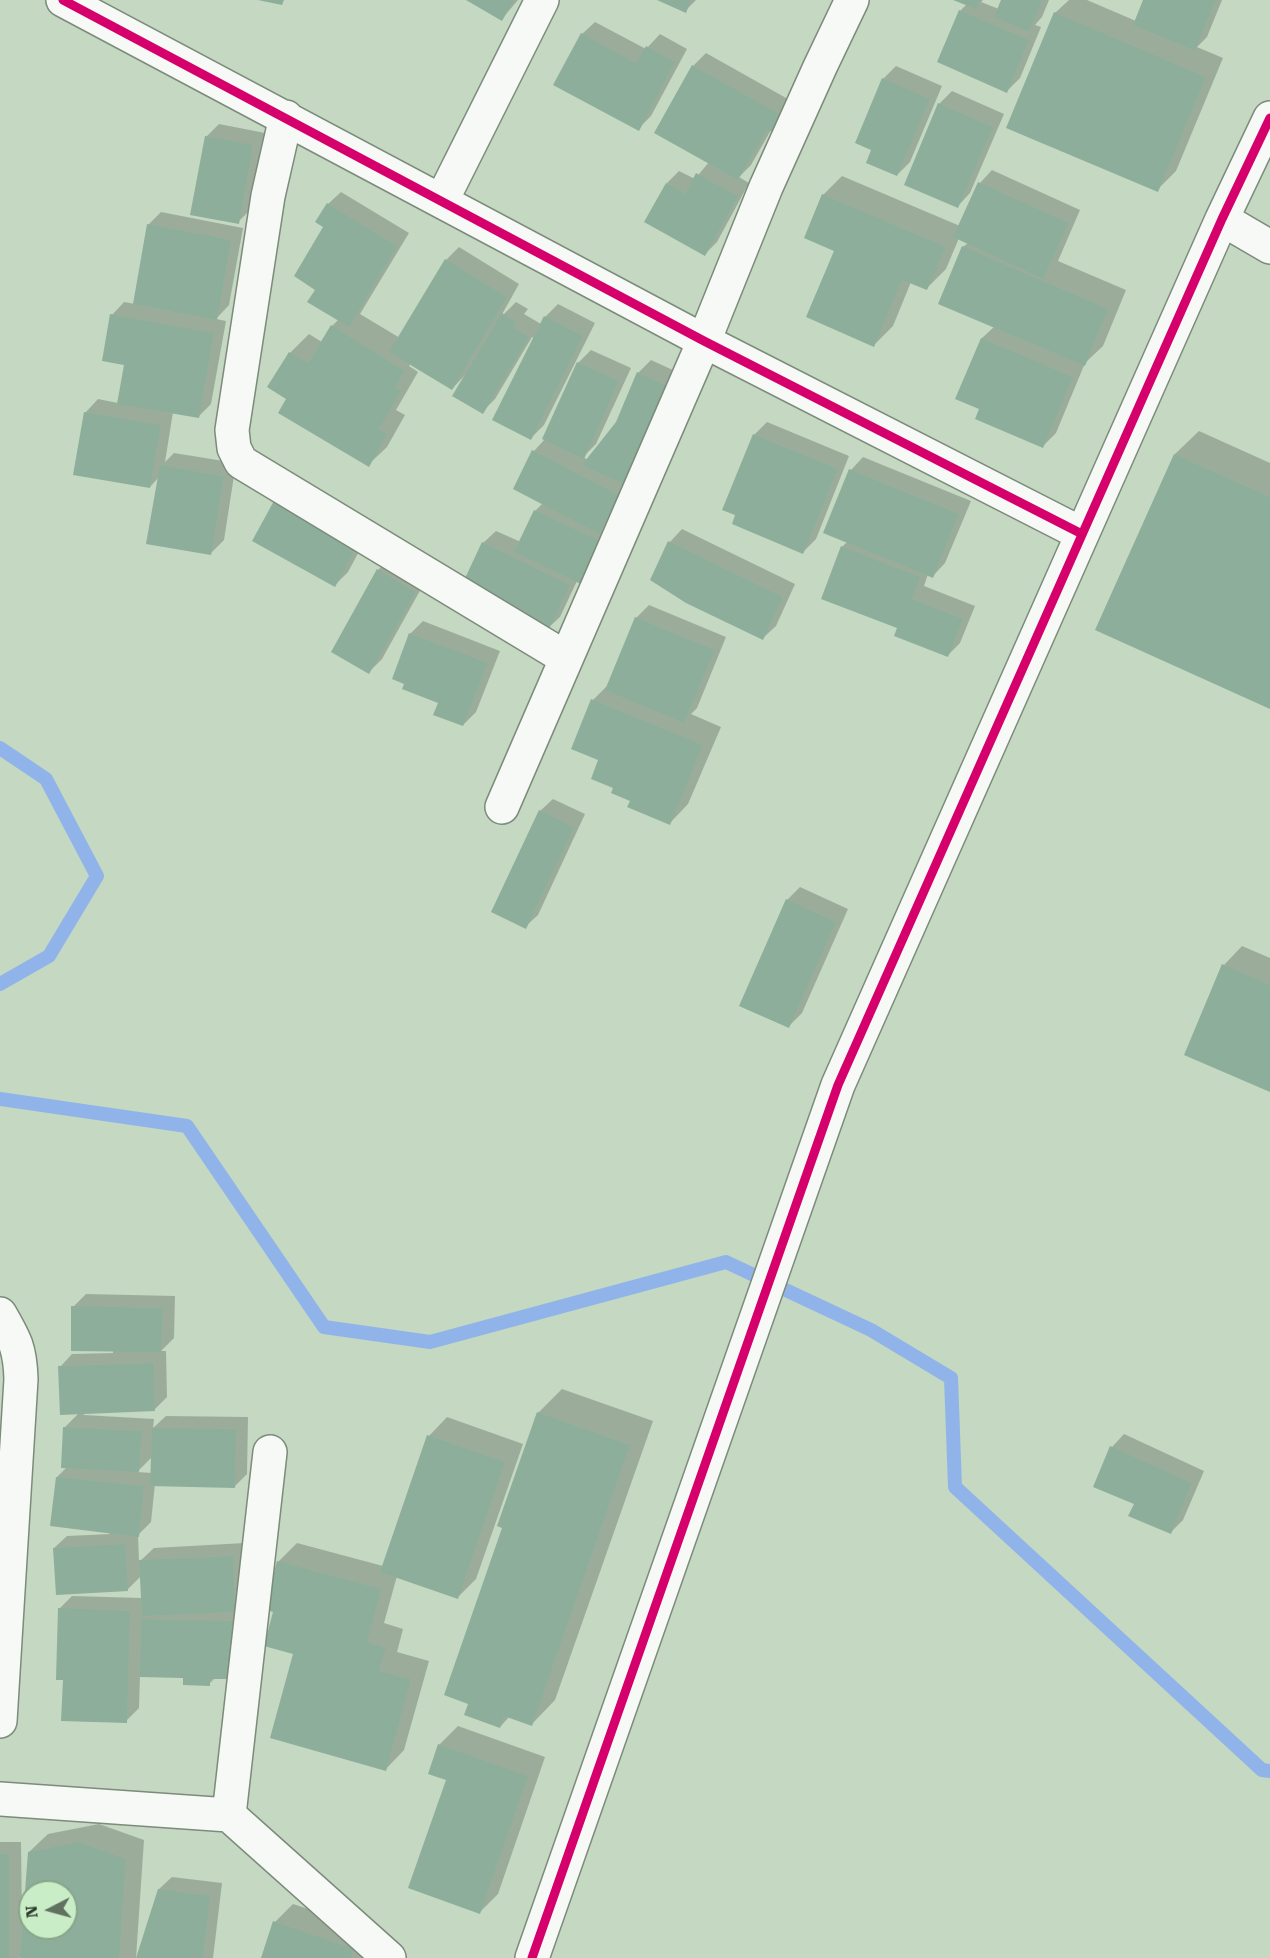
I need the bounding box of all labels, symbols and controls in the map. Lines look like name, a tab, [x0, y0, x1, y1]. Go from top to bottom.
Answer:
north arrow	[18, 1880, 78, 1940]
text: N	[21, 1905, 42, 1919]

